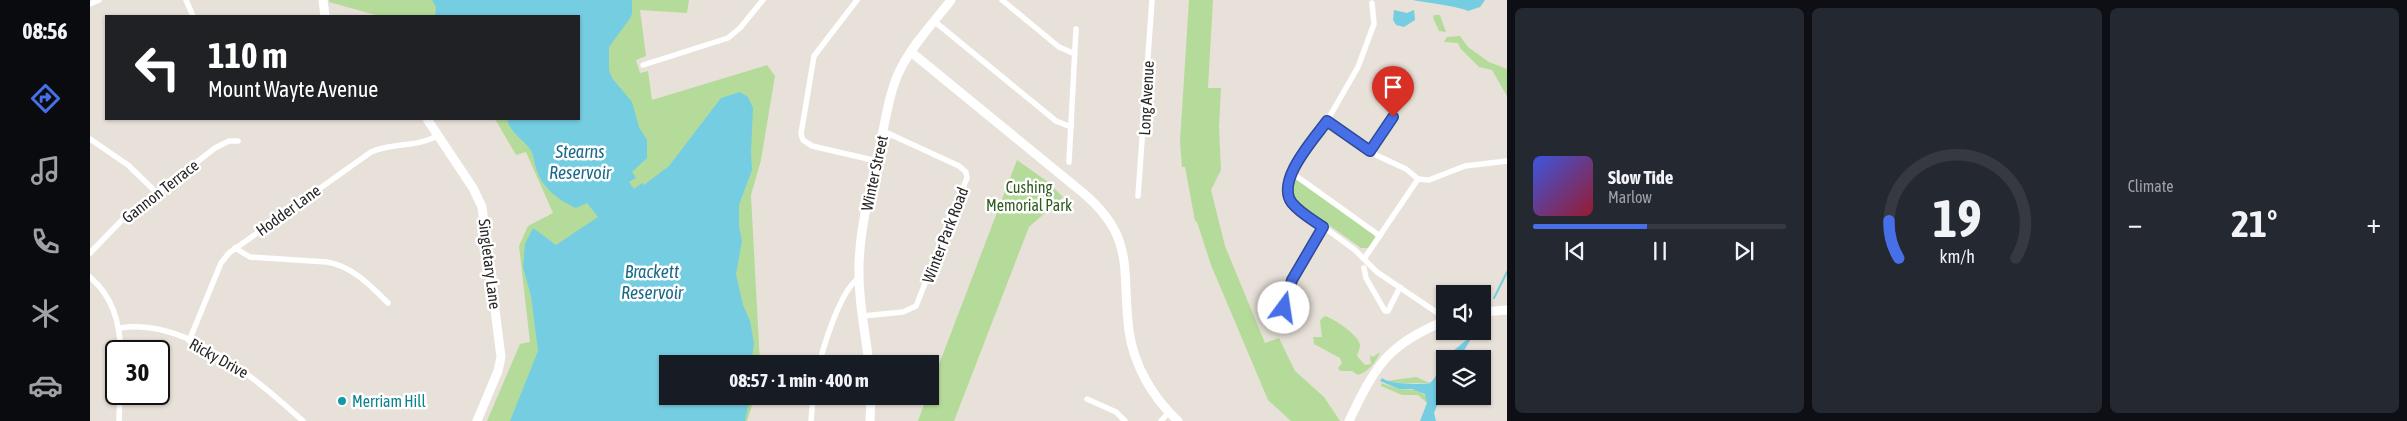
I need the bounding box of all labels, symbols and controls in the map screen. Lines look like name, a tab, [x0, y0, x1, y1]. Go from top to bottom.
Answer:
text: 08:56	[22, 18, 68, 44]
icon: left	[125, 35, 190, 100]
text: 110 m	[208, 35, 287, 75]
street label: Long Avenue	[1135, 60, 1158, 136]
pin	[1372, 66, 1414, 117]
icon: arrive	[1379, 73, 1407, 101]
text: Mount Wayte Avenue	[208, 76, 378, 102]
icon: directions	[28, 81, 63, 116]
street label: Winter Street	[857, 133, 891, 212]
water label: Stearns Reservoir	[549, 141, 612, 183]
icon: music	[28, 153, 63, 188]
street label: Gannon Terrace	[118, 156, 202, 226]
text: Slow Tide	[1608, 166, 1673, 188]
text: Climate	[2128, 177, 2173, 195]
park label: Cushing Memorial Park	[986, 178, 1072, 214]
street label: Hodder Lane	[252, 181, 324, 239]
street label: Winter Park Road	[918, 185, 972, 285]
text: Marlow	[1608, 188, 1652, 206]
text: 19	[1933, 188, 1981, 248]
text: 21°	[2231, 202, 2277, 245]
text: −	[2128, 207, 2142, 239]
text: +	[2366, 207, 2381, 239]
street label: Singletary Lane	[475, 218, 504, 310]
icon: phone	[28, 224, 63, 259]
icon: previous	[1561, 237, 1589, 265]
icon: pause	[1646, 237, 1674, 265]
icon: next	[1730, 237, 1758, 265]
text: km/h	[1939, 246, 1975, 267]
water label: Brackett Reservoir	[621, 261, 684, 303]
position arrow	[1257, 281, 1309, 333]
map controls	[1436, 285, 1491, 405]
button: sound	[1436, 285, 1491, 340]
icon: climate	[28, 296, 63, 331]
street label: Ricky Drive	[186, 334, 252, 382]
speed limit sign: 30	[105, 340, 170, 405]
button: layers	[1436, 350, 1491, 405]
icon: car	[28, 368, 63, 403]
text: 08:57 · 1 min · 400 m	[729, 369, 869, 391]
place label: Merriam Hill	[352, 392, 426, 410]
marker: Merriam Hill	[336, 395, 348, 407]

